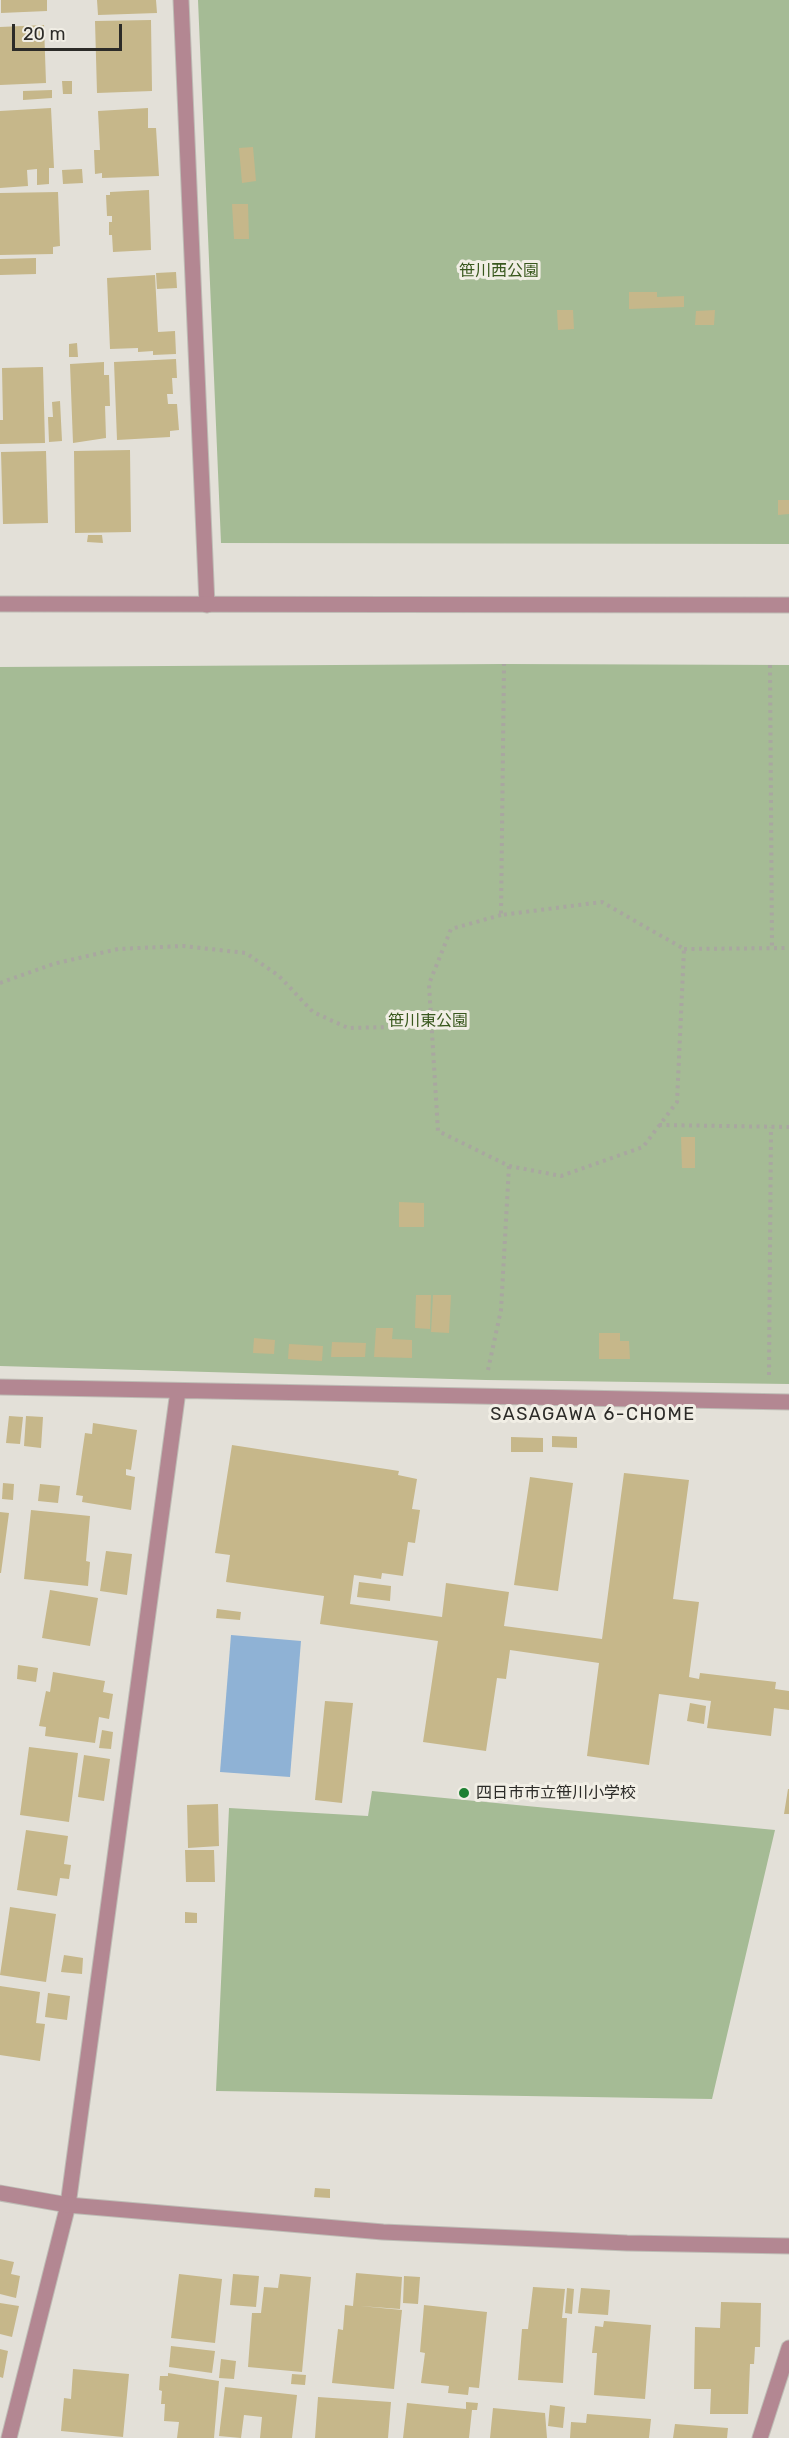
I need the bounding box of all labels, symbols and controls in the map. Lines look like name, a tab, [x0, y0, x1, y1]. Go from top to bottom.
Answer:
scale bar	[15, 12, 124, 50]
text: 20 m	[23, 23, 65, 45]
park label: 笹川西公園	[459, 261, 539, 281]
park label: 笹川東公園	[388, 1011, 468, 1031]
district label: SASAGAWA 6-CHOME	[490, 1404, 696, 1426]
place label: 四日市市立笹川小学校	[476, 1783, 636, 1803]
marker: 四日市市立笹川小学校	[457, 1786, 471, 1800]

